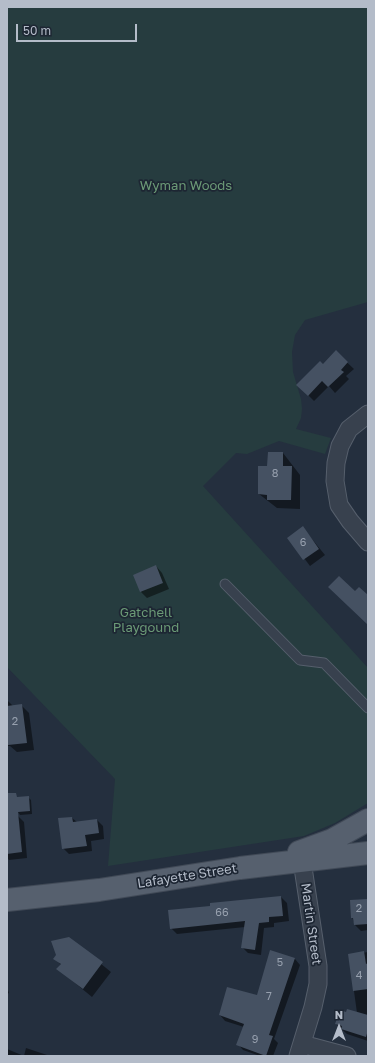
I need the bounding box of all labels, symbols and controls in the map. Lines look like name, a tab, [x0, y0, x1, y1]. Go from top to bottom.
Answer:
scale bar	[18, 16, 139, 42]
text: 50 m	[23, 23, 51, 38]
park label: Wyman Woods	[140, 178, 232, 194]
house number: 8	[272, 467, 278, 481]
house number: 6	[300, 536, 306, 550]
park label: Gatchell Playgound	[113, 605, 179, 636]
house number: 2	[12, 715, 18, 729]
street label: Lafayette Street	[136, 860, 238, 892]
street label: Martin Street	[298, 882, 324, 966]
house number: 2	[356, 902, 362, 916]
house number: 66	[215, 906, 229, 920]
house number: 5	[277, 956, 283, 970]
house number: 4	[356, 969, 362, 983]
house number: 7	[266, 990, 272, 1004]
north arrow	[319, 1007, 359, 1047]
text: N	[335, 1008, 343, 1021]
house number: 9	[252, 1033, 258, 1047]

